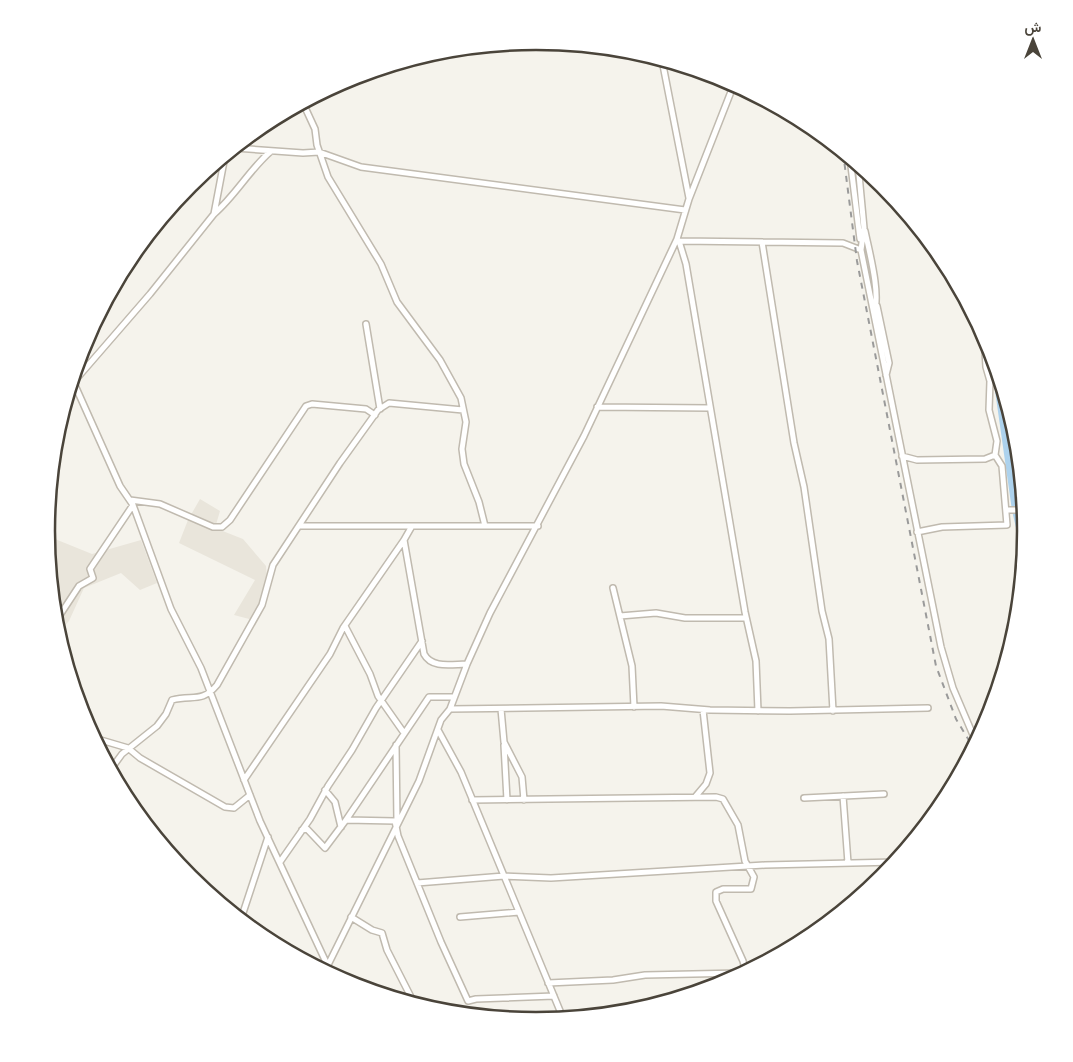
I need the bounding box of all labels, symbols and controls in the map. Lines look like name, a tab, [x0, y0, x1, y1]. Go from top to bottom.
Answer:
north arrow	[1008, 15, 1058, 65]
text: ش	[1025, 19, 1042, 36]

